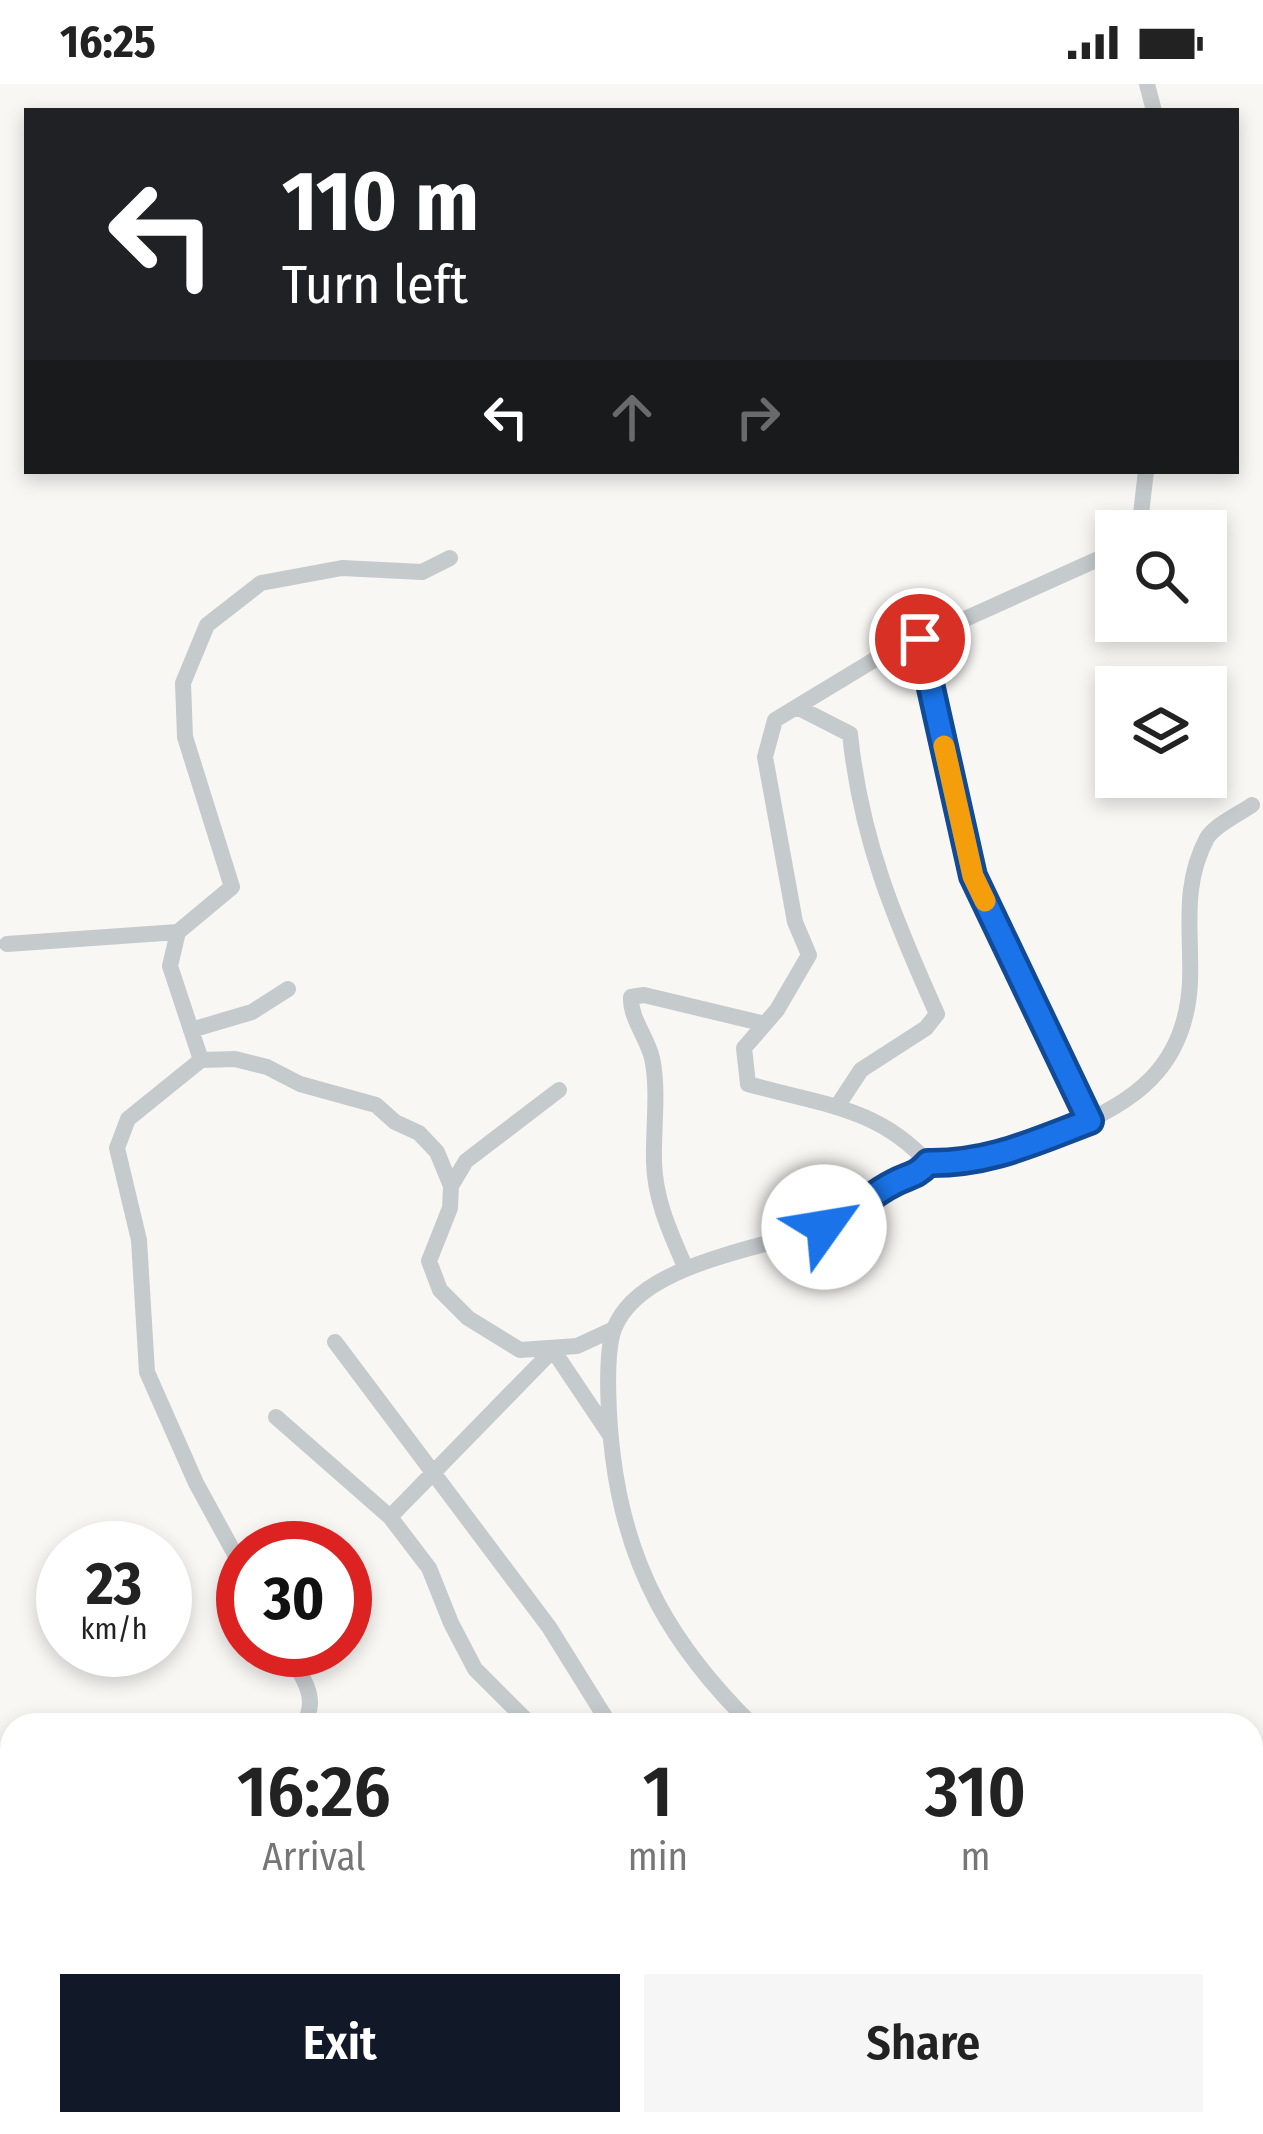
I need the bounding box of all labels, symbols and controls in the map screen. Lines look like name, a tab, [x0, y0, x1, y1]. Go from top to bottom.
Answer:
text: 16:25	[60, 15, 156, 69]
text: 110 m	[282, 151, 479, 252]
icon: left	[84, 156, 240, 312]
text: Turn left	[282, 253, 468, 317]
icon: left	[473, 384, 539, 450]
icon: ahead	[599, 384, 665, 450]
icon: right	[725, 384, 791, 450]
map controls	[1095, 510, 1227, 798]
button: search	[1095, 510, 1227, 642]
pin	[869, 588, 971, 690]
icon: arrive	[887, 606, 953, 672]
button: layers	[1095, 666, 1227, 798]
position arrow	[761, 1164, 887, 1290]
speed limit sign: 30	[216, 1521, 372, 1677]
text: 23	[86, 1548, 142, 1620]
text: km/h	[81, 1611, 147, 1647]
text: 16:26	[237, 1749, 391, 1835]
text: 1	[643, 1749, 673, 1835]
text: 310	[925, 1749, 1026, 1835]
text: Arrival	[262, 1834, 366, 1880]
text: min	[628, 1834, 688, 1880]
text: m	[961, 1834, 991, 1880]
button: Exit	[60, 1974, 620, 2112]
button: Share	[644, 1974, 1203, 2112]

